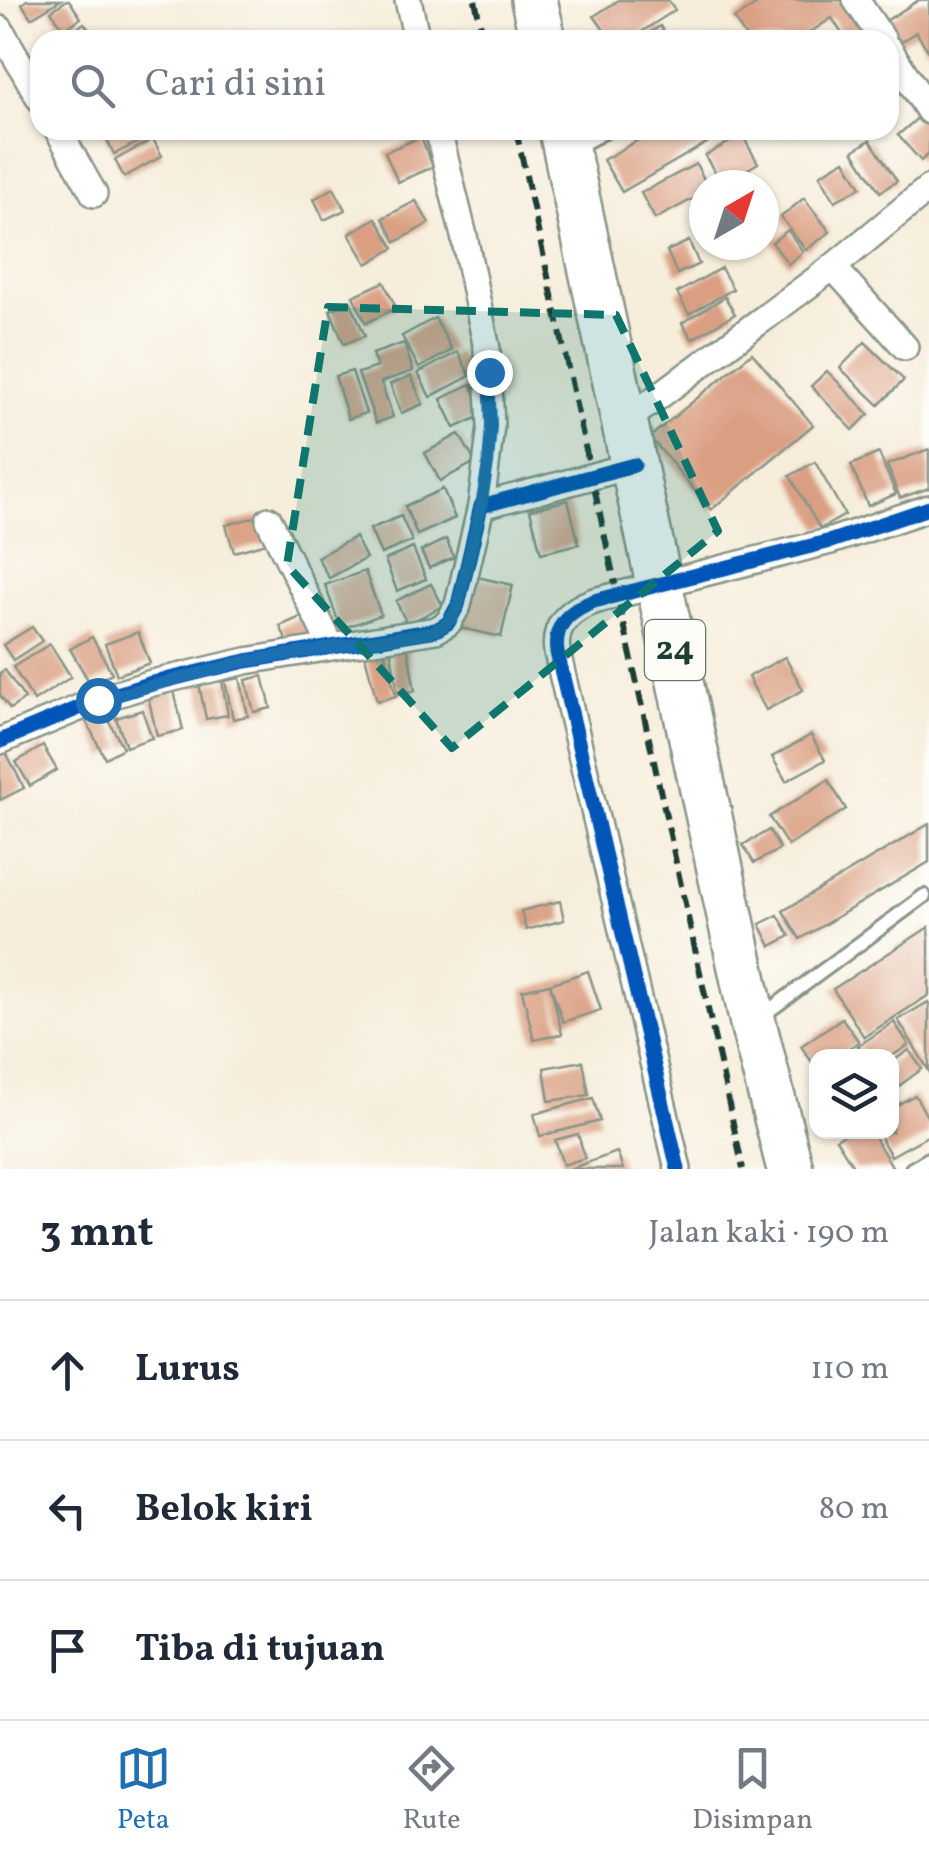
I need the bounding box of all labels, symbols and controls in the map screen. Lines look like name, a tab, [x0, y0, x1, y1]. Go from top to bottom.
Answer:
search box	[30, 30, 899, 140]
icon: search	[65, 58, 120, 113]
text: Cari di sini	[145, 59, 326, 112]
north arrow	[689, 170, 779, 260]
route end	[467, 350, 513, 396]
road number: 24	[645, 620, 705, 680]
route start	[76, 678, 122, 724]
map controls	[809, 1049, 899, 1139]
button: layers	[809, 1049, 899, 1139]
text: 3 mnt	[40, 1205, 154, 1264]
text: Jalan kaki · 190 m	[648, 1212, 889, 1256]
icon: ahead	[40, 1343, 95, 1398]
text: Lurus	[135, 1344, 240, 1397]
text: 110 m	[810, 1348, 889, 1392]
icon: left	[40, 1483, 95, 1538]
text: Belok kiri	[135, 1484, 313, 1537]
text: 80 m	[819, 1488, 889, 1532]
icon: arrive	[40, 1623, 95, 1678]
text: Tiba di tujuan	[135, 1624, 385, 1677]
tab: Peta	[116, 1741, 171, 1840]
tab: Rute	[403, 1741, 460, 1840]
tab: Disimpan	[692, 1741, 813, 1840]

